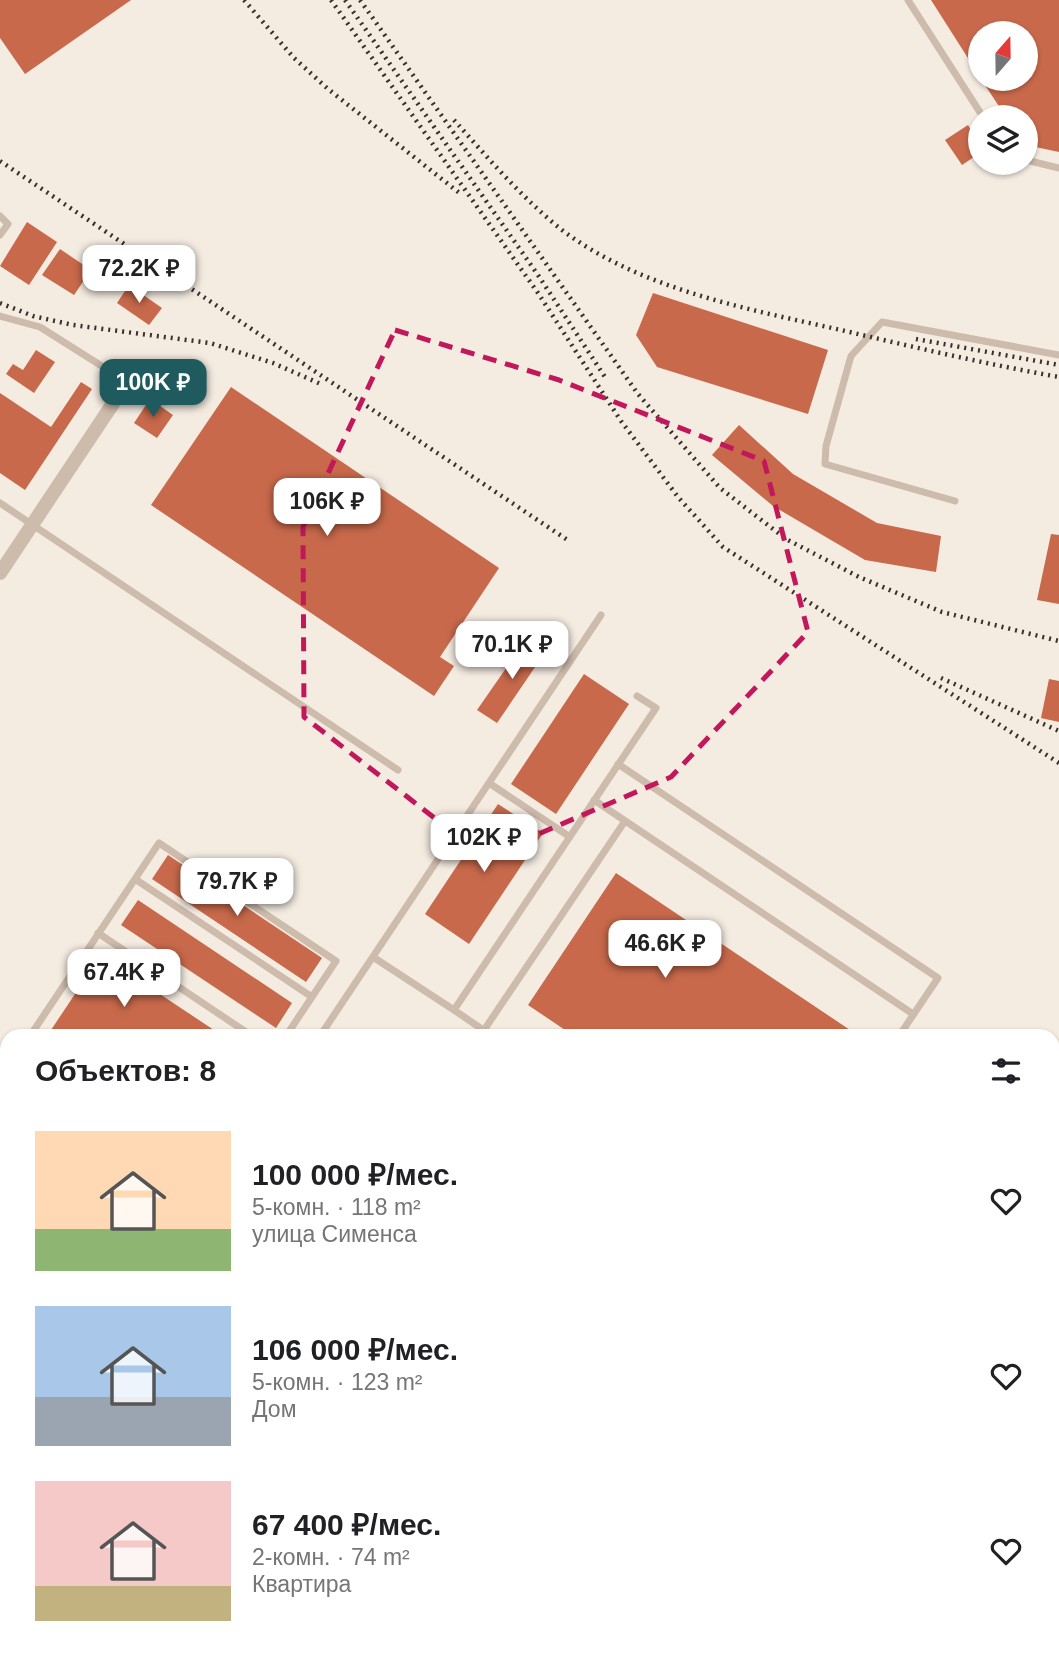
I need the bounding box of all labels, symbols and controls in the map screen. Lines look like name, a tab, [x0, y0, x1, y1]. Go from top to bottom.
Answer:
north arrow	[968, 21, 1038, 91]
map controls	[968, 21, 1038, 175]
button: layers	[968, 105, 1038, 175]
pin: 72.2K ₽	[74, 246, 204, 305]
text: 72.2K ₽	[98, 255, 180, 281]
pin: 100K ₽	[96, 360, 210, 419]
text: 100K ₽	[116, 369, 190, 395]
pin: 106K ₽	[270, 478, 384, 538]
text: 106K ₽	[290, 488, 364, 514]
pin: 70.1K ₽	[447, 622, 577, 681]
text: 70.1K ₽	[471, 631, 553, 657]
pin: 102K ₽	[427, 814, 541, 874]
text: 102K ₽	[447, 824, 521, 850]
pin: 79.7K ₽	[172, 858, 302, 918]
text: 79.7K ₽	[196, 868, 278, 894]
pin: 46.6K ₽	[600, 920, 730, 980]
text: 46.6K ₽	[624, 930, 706, 956]
pin: 67.4K ₽	[59, 950, 189, 1009]
text: 67.4K ₽	[83, 959, 165, 985]
icon: filters	[987, 1052, 1025, 1090]
text: Объектов: 8	[35, 1054, 216, 1087]
text: 100 000 ₽/мес.	[252, 1158, 458, 1191]
icon: home	[91, 1159, 175, 1243]
icon: heart	[987, 1182, 1025, 1220]
text: 5-комн. · 118 m²	[252, 1194, 421, 1220]
text: улица Сименса	[252, 1221, 417, 1247]
text: 106 000 ₽/мес.	[252, 1333, 458, 1366]
icon: home	[91, 1334, 175, 1418]
icon: heart	[987, 1357, 1025, 1395]
text: 5-комн. · 123 m²	[252, 1369, 423, 1395]
text: Дом	[252, 1396, 296, 1422]
text: 67 400 ₽/мес.	[252, 1508, 441, 1541]
icon: home	[91, 1509, 175, 1593]
icon: heart	[987, 1532, 1025, 1570]
text: 2-комн. · 74 m²	[252, 1544, 410, 1570]
text: Квартира	[252, 1571, 351, 1597]

